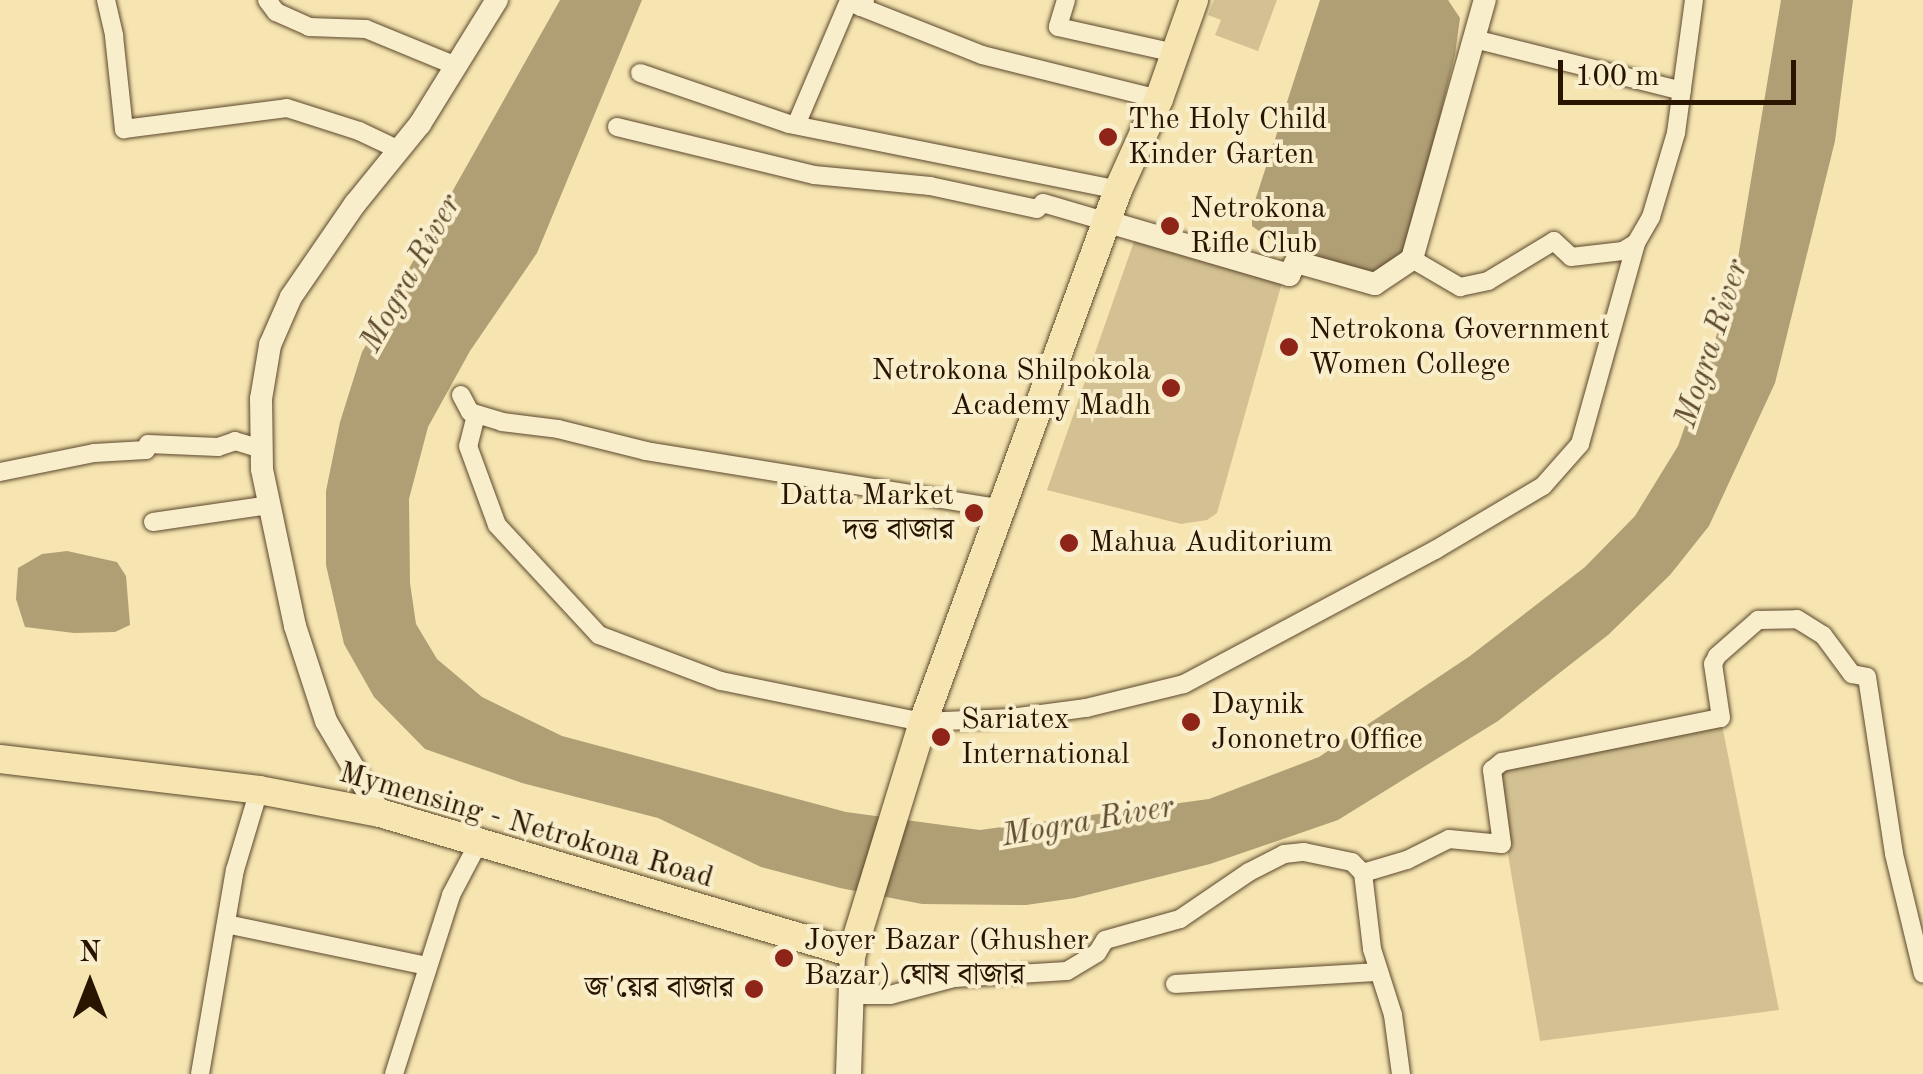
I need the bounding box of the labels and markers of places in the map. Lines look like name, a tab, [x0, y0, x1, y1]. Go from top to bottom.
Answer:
place label: The Holy Child Kinder Garten	[1128, 102, 1327, 172]
marker: The Holy Child Kinder Garten	[1097, 126, 1119, 148]
place label: Netrokona Rifle Club	[1190, 191, 1326, 262]
marker: Netrokona Rifle Club	[1159, 215, 1181, 237]
place label: Netrokona Government Women College	[1309, 312, 1610, 382]
marker: Netrokona Government Women College	[1278, 336, 1300, 358]
place label: Netrokona Shilpokola Academy Madh	[872, 353, 1151, 424]
marker: Netrokona Shilpokola Academy Madh	[1160, 377, 1182, 399]
place label: Datta Market দত্ত বাজার	[779, 478, 954, 548]
marker: Datta Market দত্ত বাজার	[963, 502, 985, 524]
place label: Mahua Auditorium	[1089, 525, 1333, 561]
marker: Mahua Auditorium	[1058, 532, 1080, 554]
place label: Daynik Jononetro Office	[1211, 687, 1423, 758]
place label: Sariatex International	[961, 702, 1129, 772]
marker: Daynik Jononetro Office	[1180, 711, 1202, 733]
marker: Sariatex International	[930, 726, 952, 748]
place label: Joyer Bazar (Ghusher Bazar) ঘোষ বাজার	[804, 923, 1089, 994]
marker: Joyer Bazar (Ghusher Bazar) ঘোষ বাজার	[773, 947, 795, 969]
place label: জ'‌য়‌ের বাজার	[584, 971, 734, 1007]
marker: জ'‌য়‌ের বাজার	[743, 978, 765, 1000]

